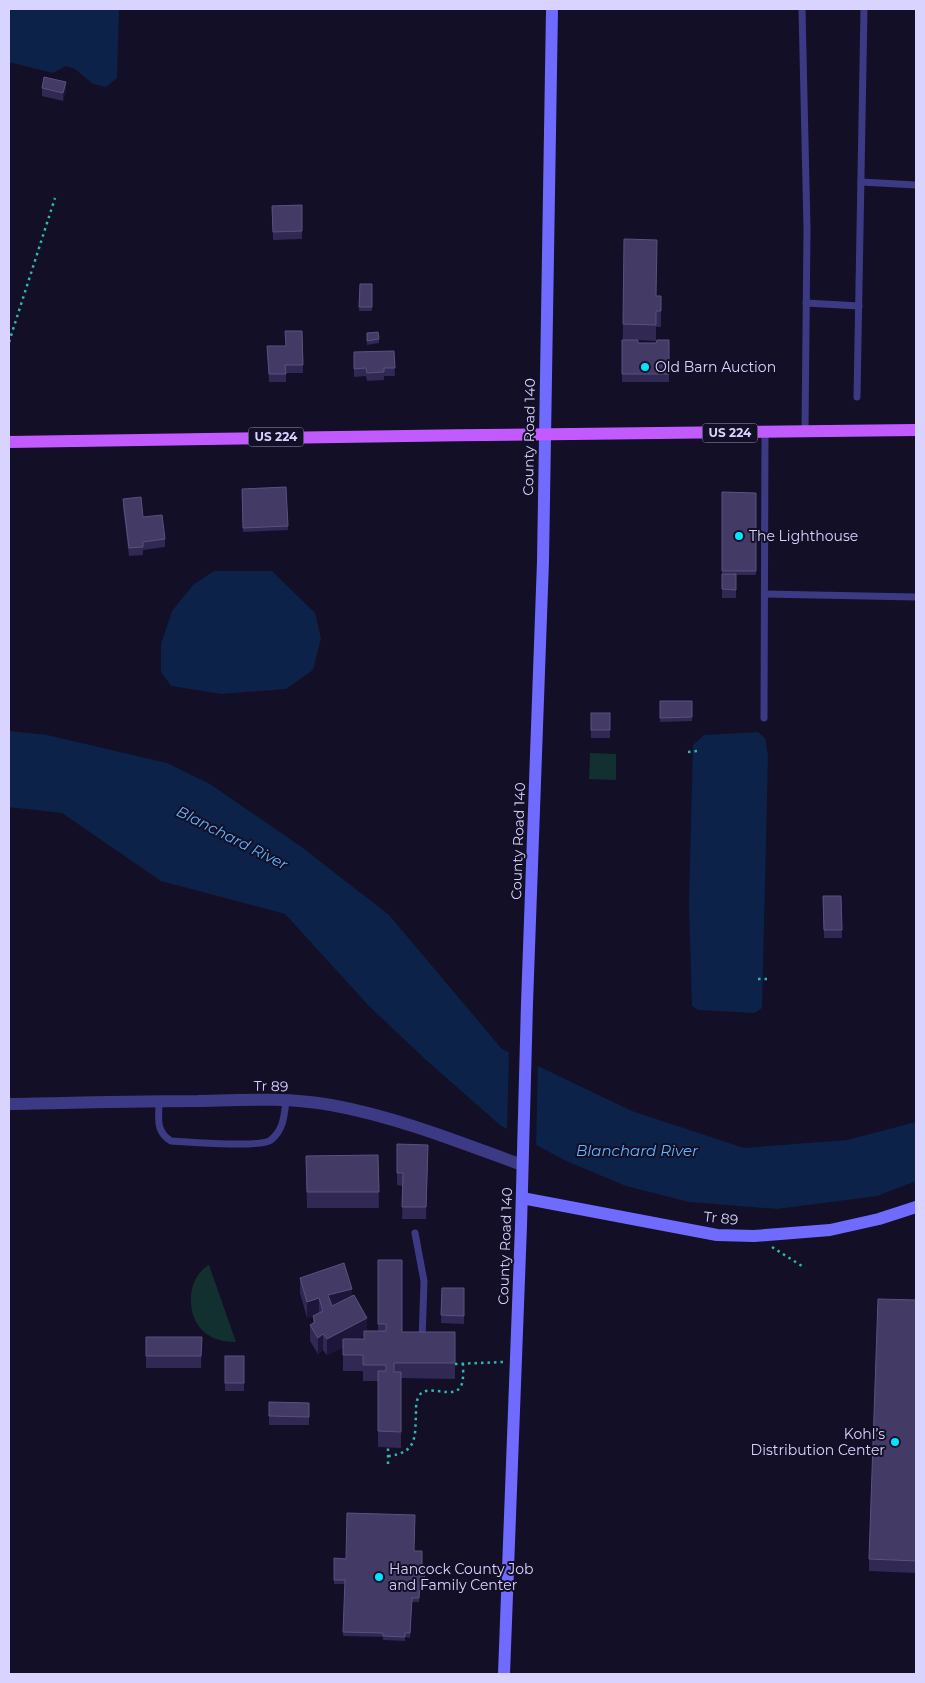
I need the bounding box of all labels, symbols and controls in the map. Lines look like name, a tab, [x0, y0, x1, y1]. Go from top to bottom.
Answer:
place label: Old Barn Auction	[655, 358, 776, 376]
marker: Old Barn Auction	[639, 361, 651, 373]
street label: County Road 140	[519, 378, 539, 496]
road number: US 224	[702, 423, 758, 442]
road number: US 224	[248, 428, 304, 447]
place label: The Lighthouse	[749, 527, 858, 545]
marker: The Lighthouse	[733, 530, 745, 542]
street label: County Road 140	[507, 782, 529, 900]
water label: Blanchard River	[174, 801, 292, 874]
street label: Tr 89	[254, 1077, 288, 1095]
water label: Blanchard River	[576, 1141, 699, 1160]
street label: County Road 140	[494, 1187, 516, 1305]
street label: Tr 89	[703, 1207, 739, 1229]
place label: Kohl’s Distribution Center	[751, 1425, 885, 1459]
marker: Kohl’s Distribution Center	[889, 1436, 901, 1448]
place label: Hancock County Job and Family Center	[389, 1560, 533, 1594]
marker: Hancock County Job and Family Center	[373, 1571, 385, 1583]

